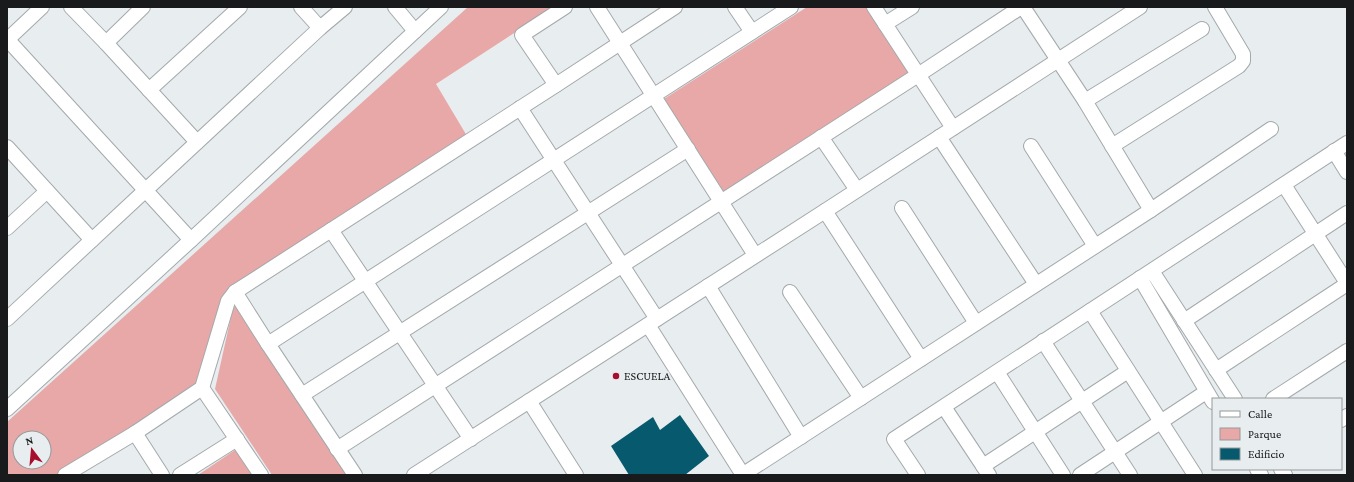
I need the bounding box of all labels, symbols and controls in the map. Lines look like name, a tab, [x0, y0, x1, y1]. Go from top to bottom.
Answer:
place label: ESCUELA	[624, 369, 670, 383]
marker: ESCUELA	[611, 371, 621, 381]
legend	[1212, 398, 1342, 470]
text: Calle	[1248, 407, 1272, 421]
text: Parque	[1248, 427, 1281, 441]
north arrow	[12, 430, 52, 470]
text: N	[24, 433, 35, 447]
text: Edificio	[1248, 447, 1285, 461]

